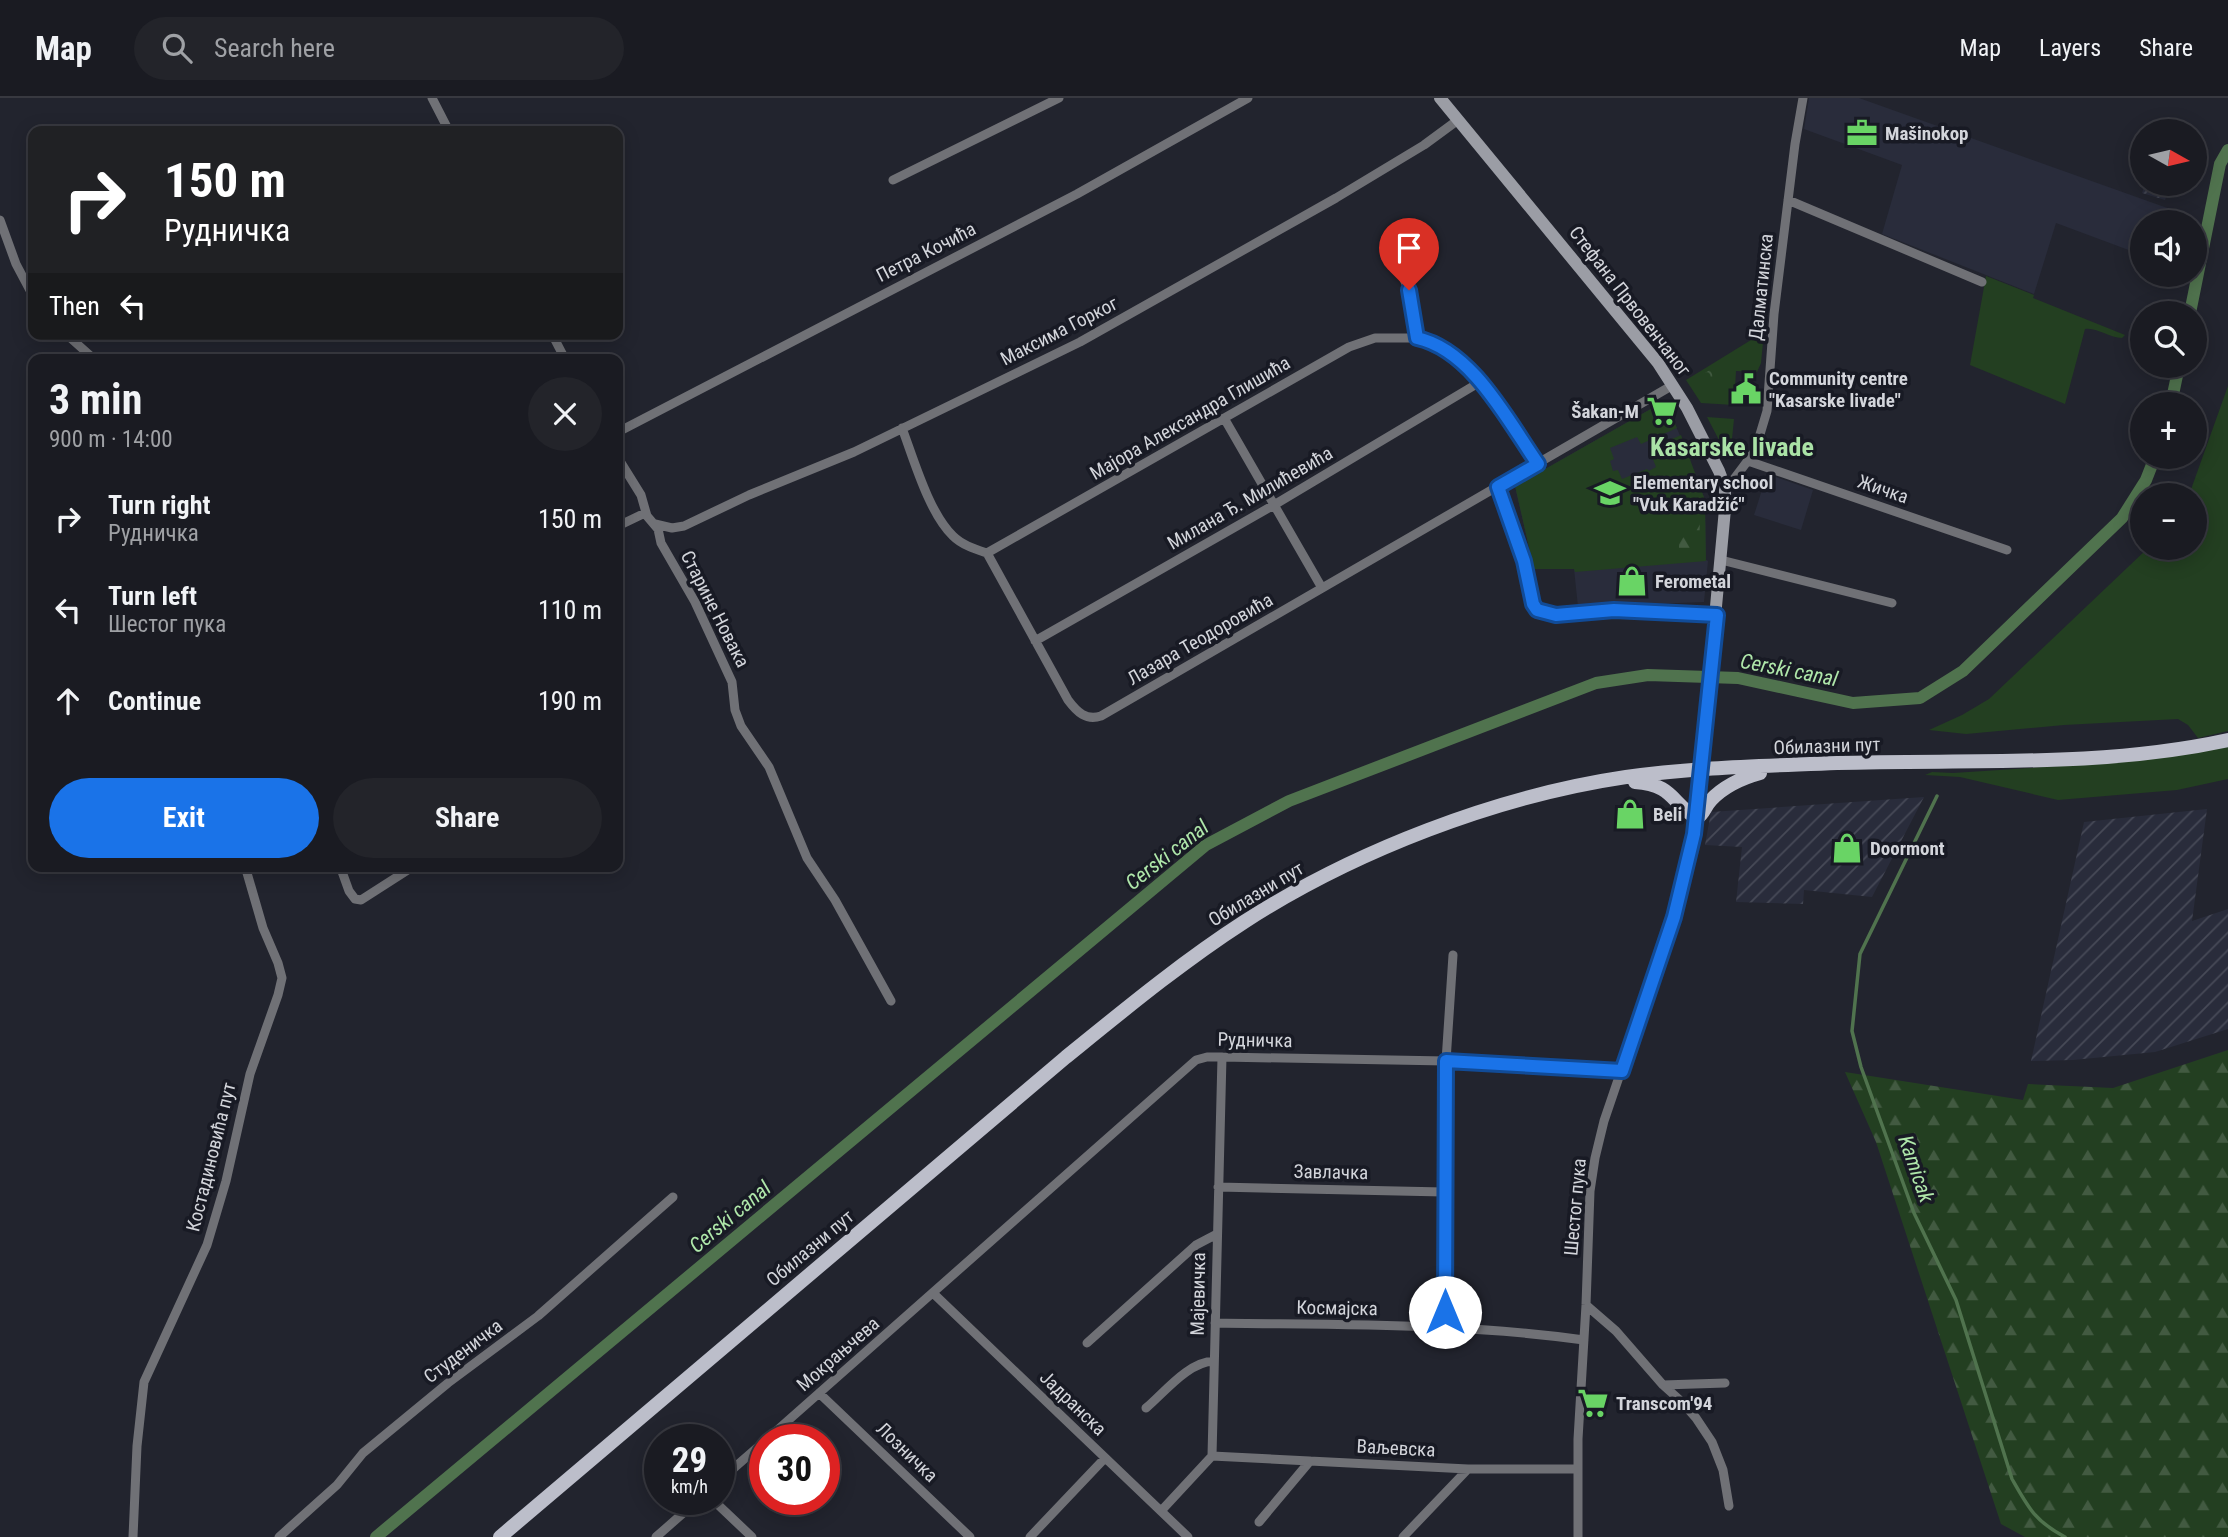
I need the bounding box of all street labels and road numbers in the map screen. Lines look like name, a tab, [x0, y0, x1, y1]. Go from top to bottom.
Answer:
street label: Петра Кочића	[872, 217, 980, 287]
street label: Стефана Првовенчаног	[1564, 221, 1696, 381]
street label: Далматинска	[1744, 233, 1778, 341]
street label: Максима Горког	[996, 292, 1122, 370]
street label: Мајора Александра Глишића	[1086, 351, 1294, 485]
street label: Милана Ђ. Милићевића	[1163, 441, 1337, 555]
street label: Жичка	[1855, 470, 1911, 508]
street label: Старине Новака	[676, 547, 754, 671]
street label: Лазара Теодоровића	[1123, 588, 1277, 690]
street label: Обилазни пут	[1773, 733, 1881, 759]
street label: Обилазни пут	[1204, 857, 1308, 931]
street label: Рудничка	[1217, 1028, 1293, 1052]
street label: Костадиновића пут	[181, 1080, 241, 1234]
street label: Шестог пука	[1559, 1157, 1591, 1257]
street label: Завлачка	[1293, 1160, 1369, 1184]
street label: Обилазни пут	[762, 1205, 858, 1291]
street label: Мајевичка	[1186, 1252, 1210, 1336]
street label: Космајска	[1296, 1296, 1378, 1320]
street label: Мокрањчева	[792, 1312, 884, 1396]
street label: Студеничка	[419, 1314, 507, 1388]
street label: Јадранска	[1035, 1366, 1111, 1440]
street label: Лозничка	[872, 1417, 942, 1487]
street label: Ваљевска	[1356, 1434, 1436, 1462]

